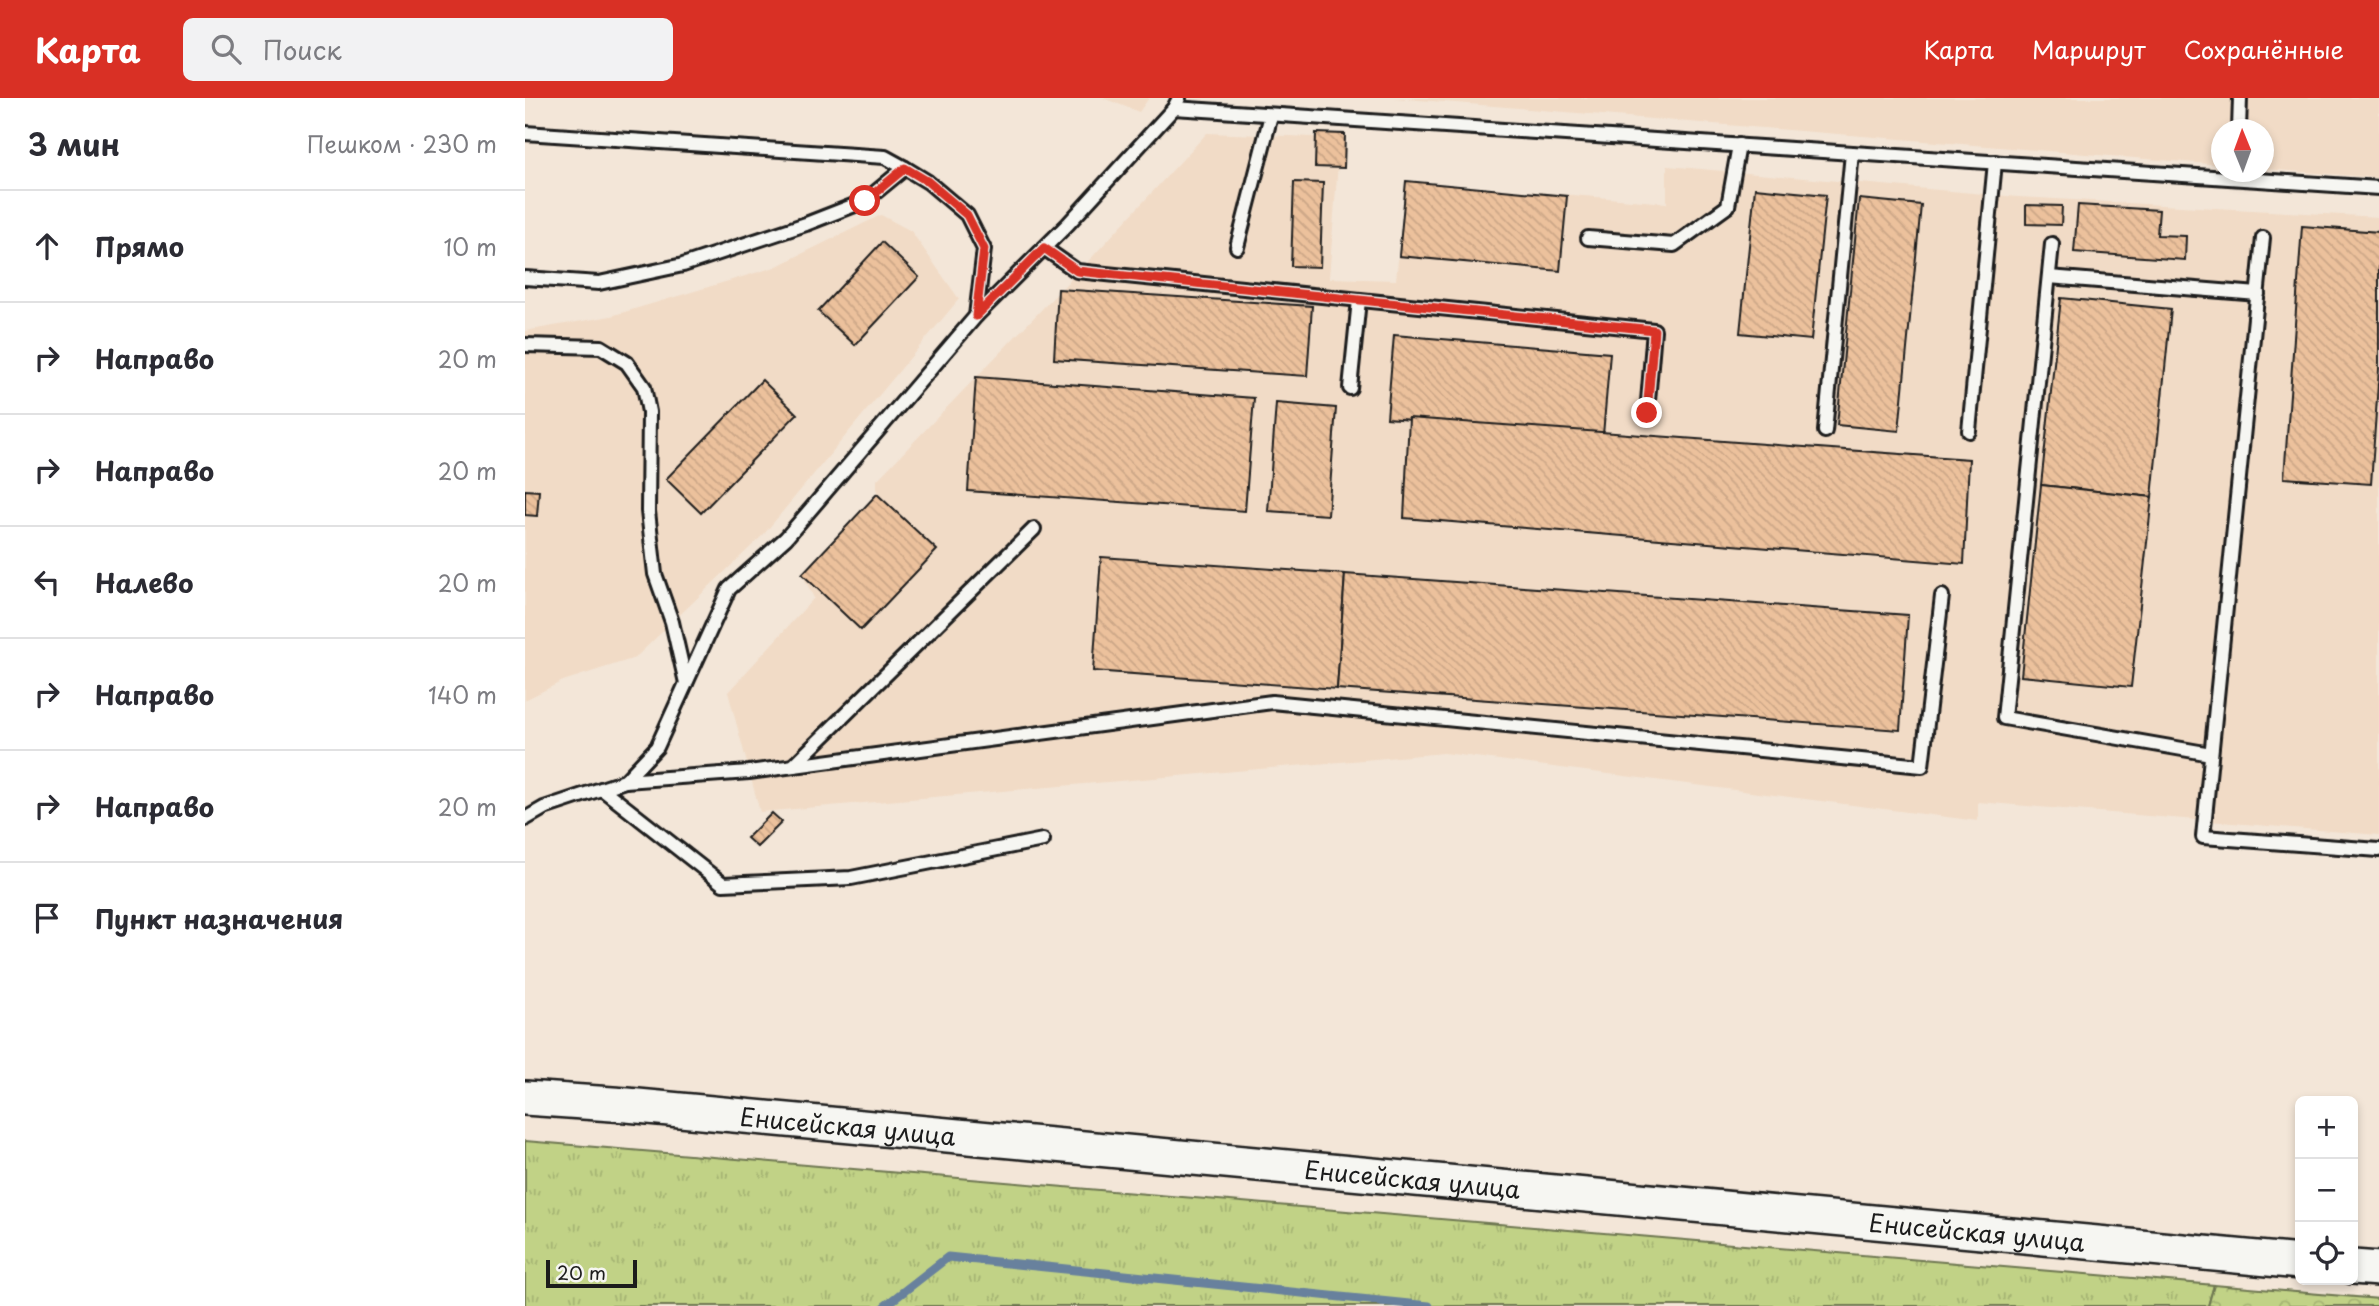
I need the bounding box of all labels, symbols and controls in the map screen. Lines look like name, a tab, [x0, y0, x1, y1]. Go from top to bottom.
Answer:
search box	[183, 18, 673, 81]
text: Карта	[35, 24, 141, 74]
icon: search	[207, 30, 245, 68]
text: Поиск	[263, 30, 342, 69]
text: Карта	[1923, 31, 1994, 67]
text: Маршрут	[2032, 31, 2146, 67]
text: Сохранённые	[2184, 31, 2344, 67]
north arrow	[2211, 119, 2274, 182]
text: 3 мин	[28, 121, 120, 166]
text: Пешком · 230 m	[307, 126, 497, 161]
route start	[849, 185, 880, 216]
icon: ahead	[28, 227, 66, 265]
text: Прямо	[95, 227, 184, 266]
text: 10 m	[443, 229, 497, 264]
icon: right	[28, 339, 66, 377]
text: Направо	[95, 339, 214, 378]
text: 20 m	[438, 341, 497, 376]
route end	[1631, 397, 1662, 428]
icon: right	[28, 451, 66, 489]
text: Направо	[95, 451, 214, 490]
text: 20 m	[438, 453, 497, 488]
icon: left	[28, 563, 66, 601]
text: Налево	[95, 563, 193, 602]
text: 20 m	[438, 565, 497, 600]
icon: right	[28, 675, 66, 713]
text: Направо	[95, 675, 214, 714]
text: 140 m	[428, 677, 497, 712]
icon: right	[28, 787, 66, 825]
text: Направо	[95, 787, 214, 826]
text: 20 m	[438, 789, 497, 824]
icon: arrive	[28, 899, 66, 937]
text: Пункт назначения	[95, 899, 343, 938]
map controls	[2295, 1096, 2358, 1285]
button: +	[2295, 1096, 2358, 1159]
street label: Енисейская улица	[738, 1098, 957, 1154]
street label: Енисейская улица	[1303, 1151, 1522, 1207]
button: −	[2295, 1159, 2358, 1222]
street label: Енисейская улица	[1867, 1204, 2086, 1260]
button: locate	[2295, 1222, 2358, 1285]
scale bar	[546, 1257, 637, 1289]
text: 20 m	[557, 1258, 606, 1286]

